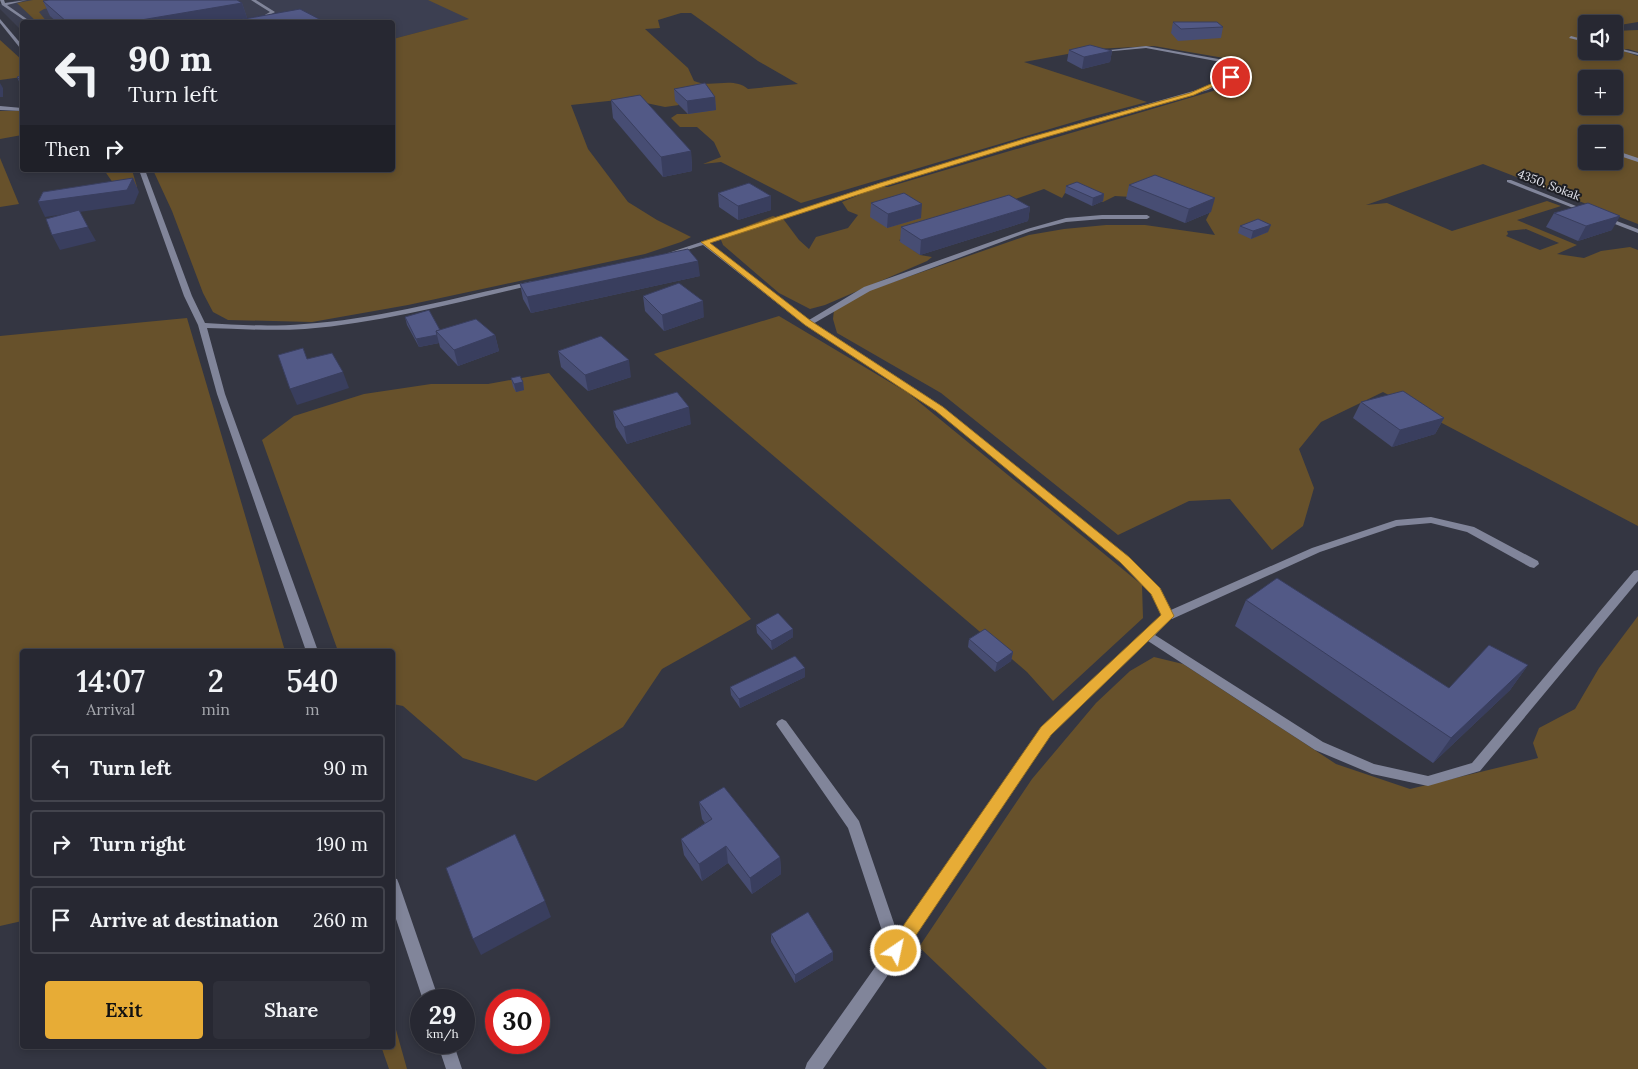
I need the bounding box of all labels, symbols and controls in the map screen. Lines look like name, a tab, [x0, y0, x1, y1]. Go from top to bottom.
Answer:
map controls	[1578, 15, 1623, 170]
button: sound	[1578, 15, 1623, 60]
text: 90 m	[128, 36, 212, 81]
icon: left	[45, 40, 110, 105]
pin	[1210, 56, 1252, 98]
icon: arrive	[1217, 63, 1245, 91]
button: +	[1578, 70, 1623, 115]
text: Turn left	[128, 80, 218, 108]
button: −	[1578, 125, 1623, 170]
icon: right	[100, 135, 128, 163]
text: Then	[45, 137, 90, 161]
street label: 4350. Sokak	[1516, 166, 1583, 204]
text: 14:07	[77, 662, 145, 700]
text: 2	[208, 662, 224, 700]
text: 540	[287, 662, 338, 700]
text: Arrival	[86, 699, 135, 719]
text: min	[202, 699, 230, 719]
text: m	[305, 699, 320, 719]
icon: left	[47, 754, 75, 782]
text: Turn left	[90, 756, 171, 780]
text: 90 m	[323, 756, 368, 780]
icon: right	[47, 830, 75, 858]
text: Turn right	[90, 832, 186, 856]
text: 190 m	[316, 832, 368, 856]
icon: arrive	[47, 906, 75, 934]
text: Arrive at destination	[90, 908, 279, 932]
text: 260 m	[313, 908, 368, 932]
position arrow	[869, 924, 921, 976]
button: Exit	[45, 981, 203, 1039]
button: Share	[213, 981, 370, 1039]
speed limit sign: 30	[485, 989, 550, 1054]
text: 29	[429, 999, 456, 1031]
text: km/h	[426, 1026, 459, 1041]

